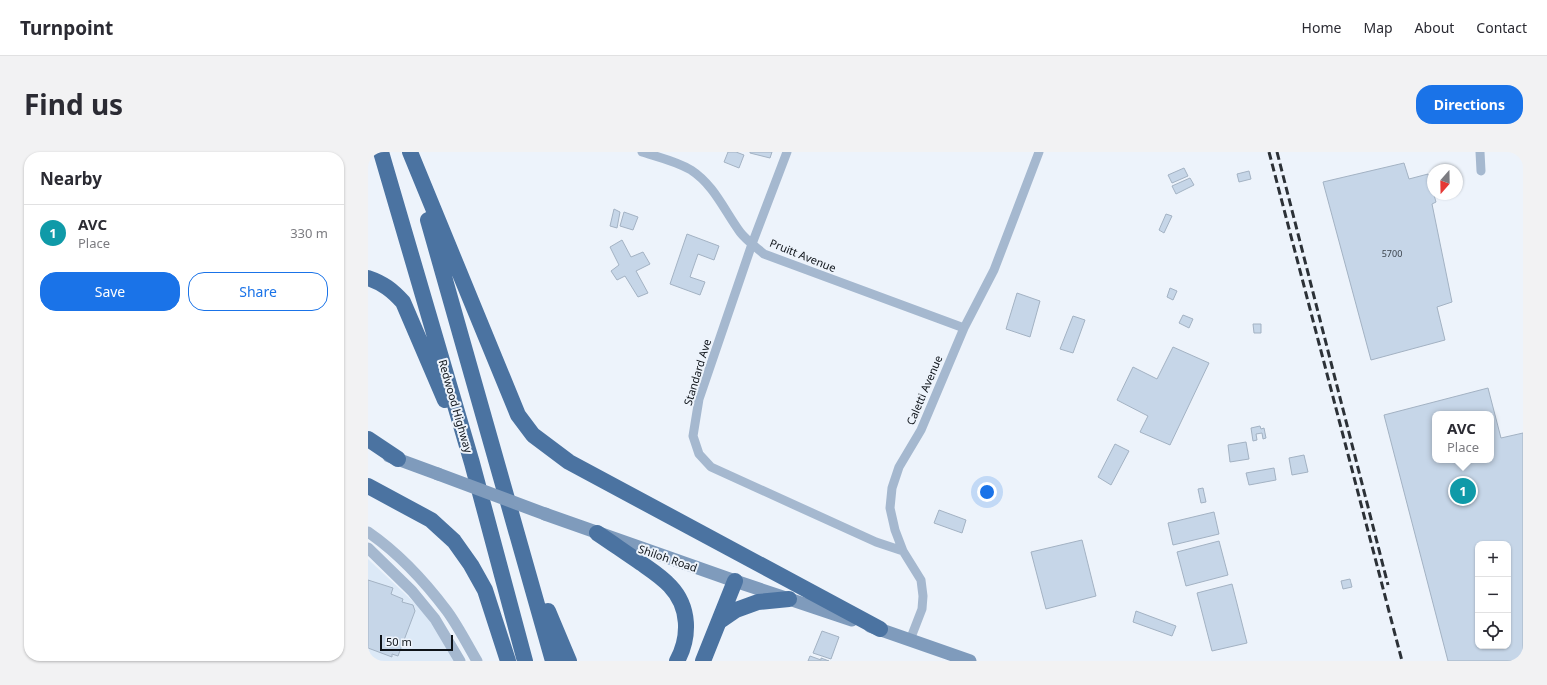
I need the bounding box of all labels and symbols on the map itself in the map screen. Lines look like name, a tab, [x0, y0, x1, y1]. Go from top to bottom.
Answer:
north arrow	[1427, 164, 1463, 200]
street label: Pruitt Avenue	[768, 235, 838, 275]
house number: 5700	[1382, 247, 1402, 260]
street label: Standard Ave	[680, 337, 714, 407]
street label: Caletti Avenue	[903, 353, 945, 427]
street label: Redwood Highway	[436, 358, 477, 455]
pin: 1	[1450, 476, 1476, 506]
your location	[977, 482, 997, 502]
street label: Shiloh Road	[637, 541, 699, 575]
scale bar	[380, 633, 453, 652]

